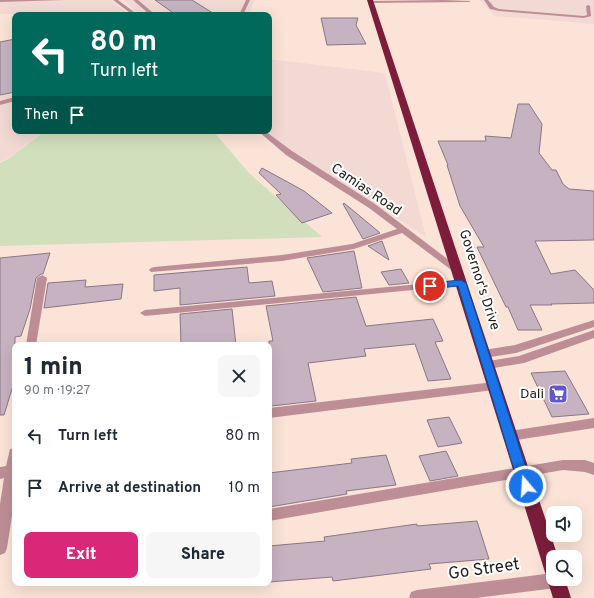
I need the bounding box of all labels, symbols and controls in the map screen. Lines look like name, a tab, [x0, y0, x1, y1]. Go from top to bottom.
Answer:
text: 80 m	[90, 25, 157, 61]
icon: left	[24, 28, 76, 80]
text: Turn left	[90, 60, 158, 83]
icon: arrive	[66, 104, 88, 126]
text: Then	[24, 106, 58, 125]
street label: Camias Road	[327, 160, 405, 220]
street label: Governor's Drive	[455, 228, 503, 332]
pin	[413, 269, 447, 303]
icon: arrive	[419, 275, 441, 297]
text: 1 min	[24, 353, 83, 383]
button: close	[218, 355, 260, 397]
text: 90 m · 19:27	[24, 383, 90, 399]
supermarket icon: Dali	[547, 383, 569, 405]
place label: Dali	[520, 386, 544, 403]
icon: left	[24, 425, 46, 447]
text: Turn left	[58, 427, 118, 446]
text: 80 m	[225, 427, 260, 446]
position arrow	[505, 465, 547, 507]
icon: arrive	[24, 477, 46, 499]
text: Arrive at destination	[58, 479, 201, 498]
text: 10 m	[229, 479, 260, 498]
map controls	[546, 506, 582, 586]
button: sound	[546, 506, 582, 542]
button: Exit	[24, 532, 138, 578]
button: Share	[146, 532, 260, 578]
button: search	[546, 550, 582, 586]
street label: Go Street	[447, 554, 521, 586]

